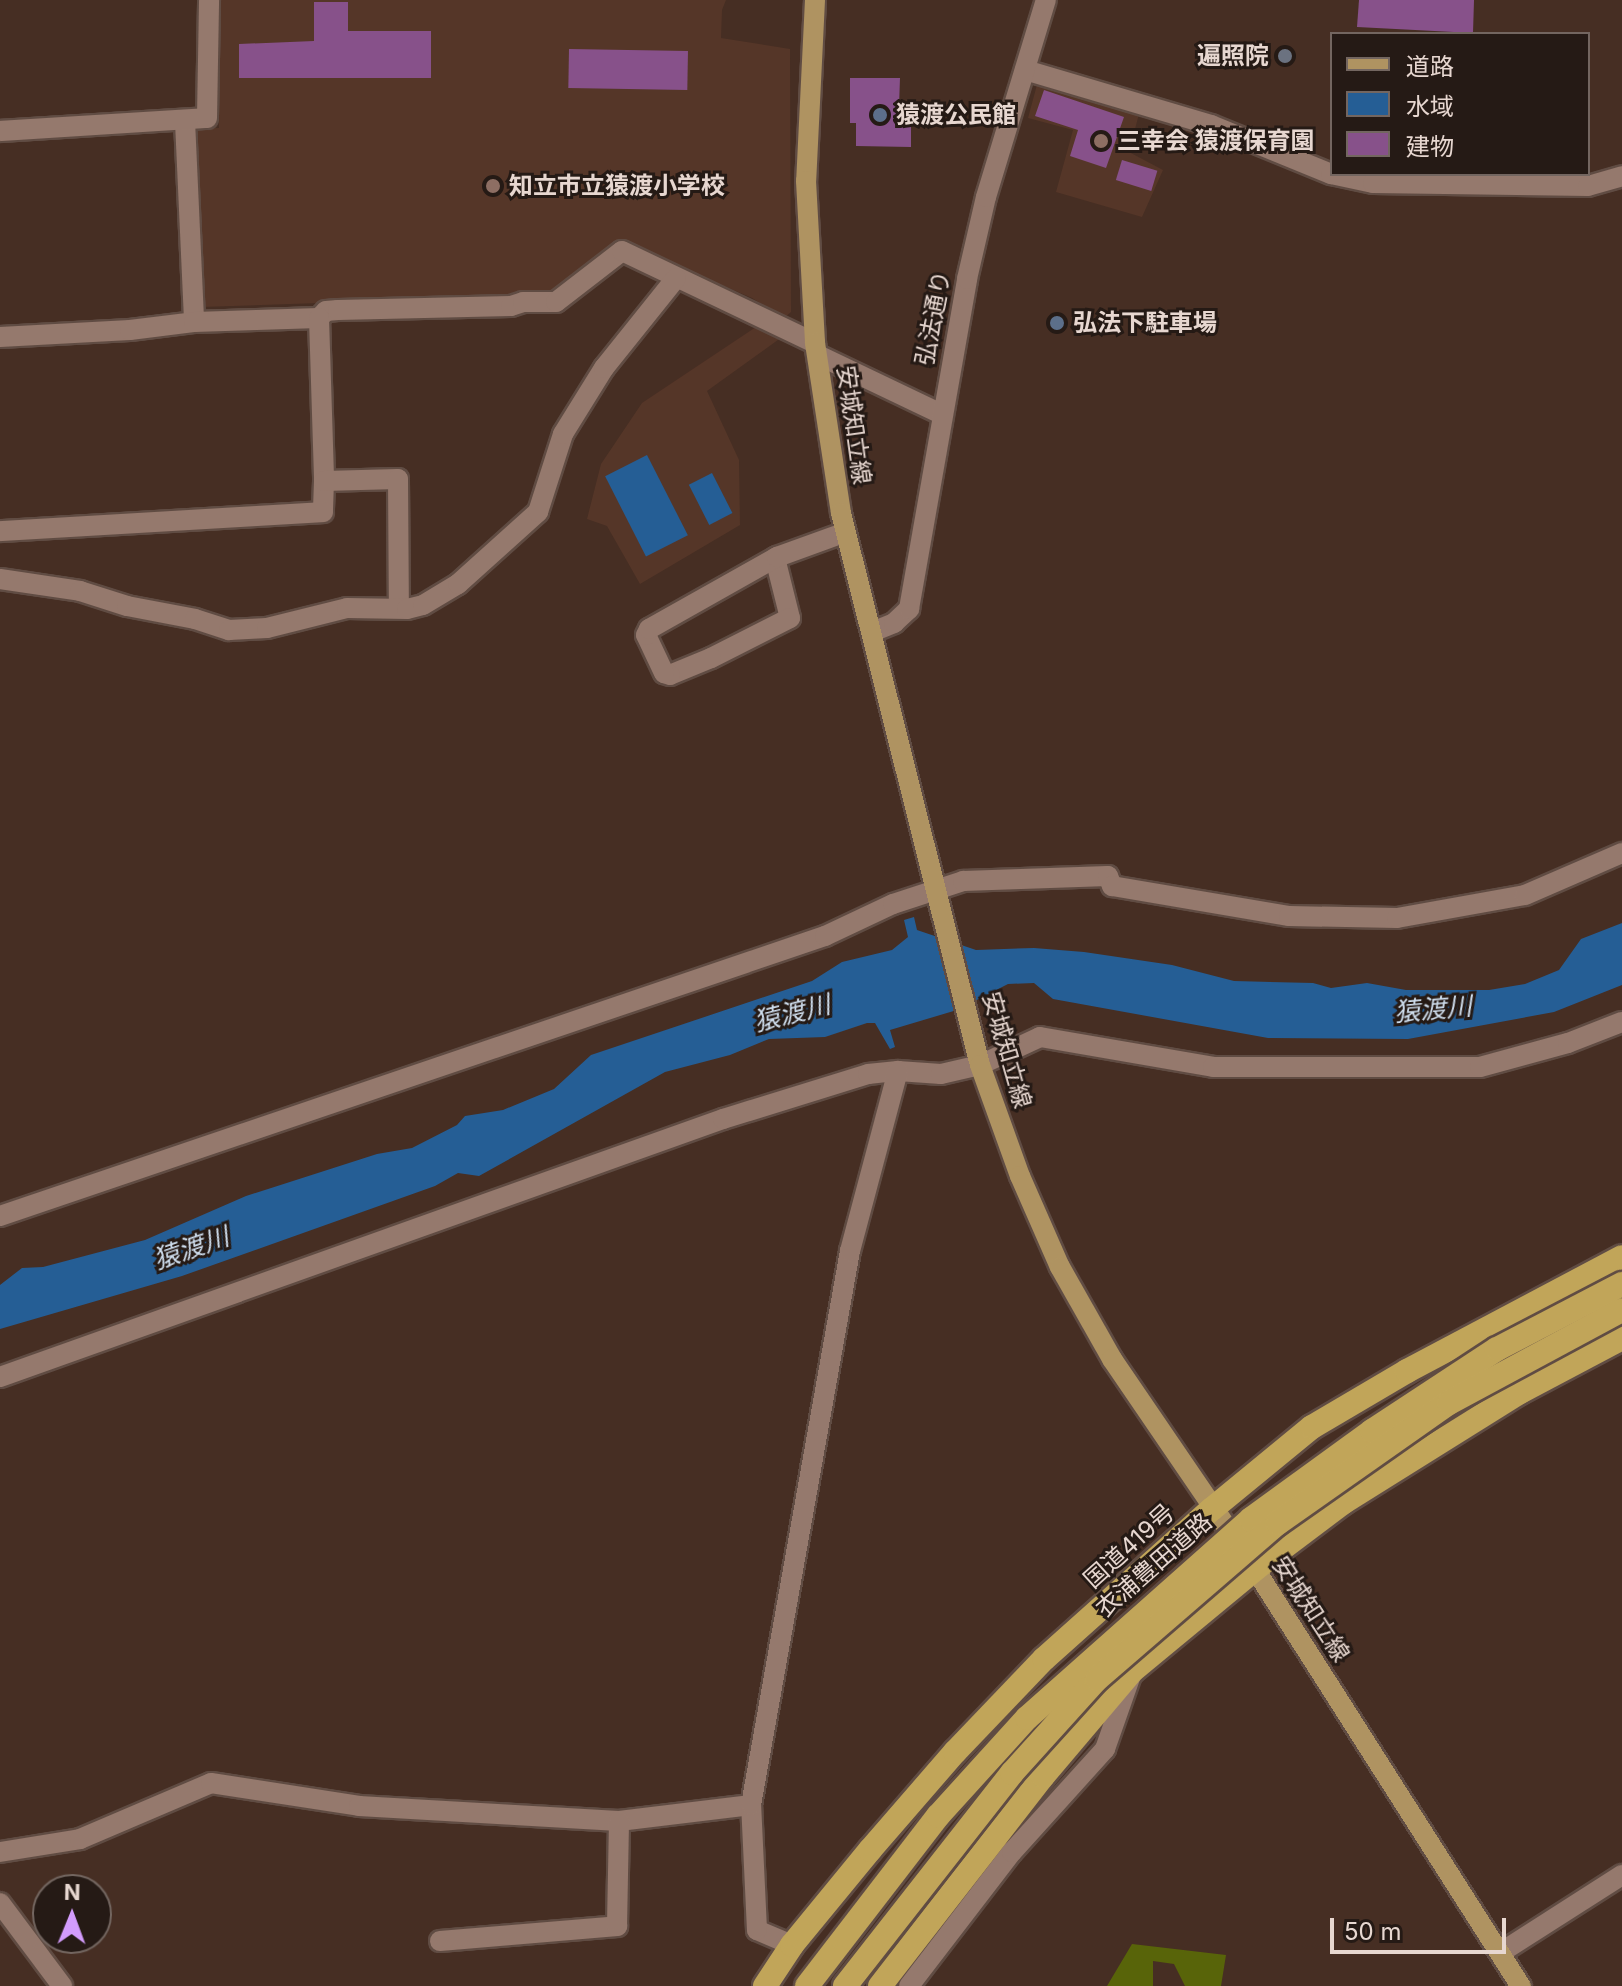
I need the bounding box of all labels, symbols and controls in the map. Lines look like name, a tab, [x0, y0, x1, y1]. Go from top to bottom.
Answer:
legend	[1330, 32, 1590, 176]
place label: 遍照院	[1197, 42, 1269, 70]
marker: 遍照院	[1276, 47, 1294, 65]
text: 道路	[1406, 52, 1454, 81]
text: 水域	[1406, 92, 1454, 121]
place label: 猿渡公民館	[896, 101, 1016, 129]
marker: 猿渡公民館	[871, 106, 889, 124]
place label: 三幸会 猿渡保育園	[1117, 127, 1315, 155]
marker: 三幸会 猿渡保育園	[1092, 132, 1110, 150]
text: 建物	[1406, 132, 1454, 161]
place label: 知立市立猿渡小学校	[509, 172, 725, 200]
marker: 知立市立猿渡小学校	[484, 177, 502, 195]
street label: 弘法通り	[910, 268, 956, 368]
place label: 弘法下駐車場	[1073, 309, 1217, 337]
marker: 弘法下駐車場	[1048, 314, 1066, 332]
street label: 安城知立線	[831, 364, 877, 486]
water label: 猿渡川	[750, 988, 834, 1038]
street label: 安城知立線	[977, 988, 1037, 1112]
water label: 猿渡川	[1393, 990, 1473, 1028]
water label: 猿渡川	[149, 1221, 233, 1275]
street label: 国道419号	[1078, 1498, 1180, 1594]
street label: 衣浦豊田道路	[1090, 1507, 1218, 1623]
street label: 安城知立線	[1266, 1551, 1356, 1667]
north arrow	[32, 1874, 112, 1954]
text: N	[64, 1879, 81, 1905]
scale bar	[1334, 1902, 1510, 1952]
text: 50 m	[1344, 1917, 1402, 1946]

